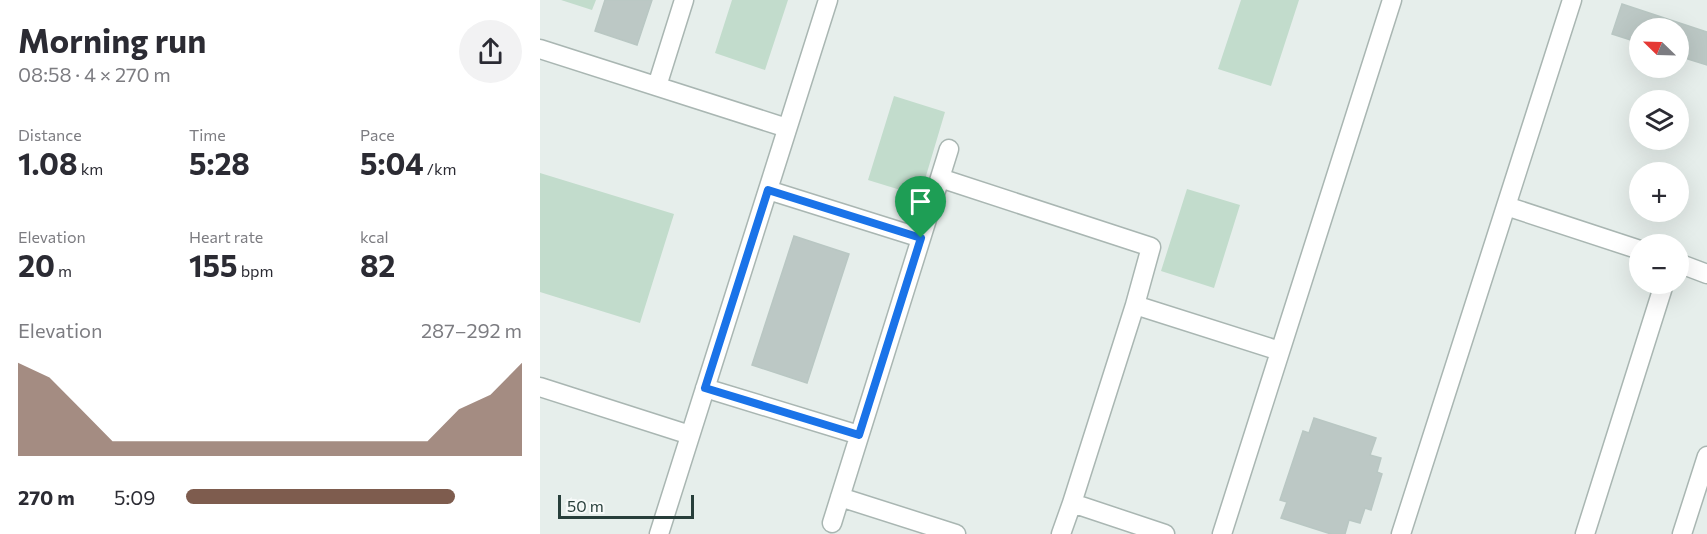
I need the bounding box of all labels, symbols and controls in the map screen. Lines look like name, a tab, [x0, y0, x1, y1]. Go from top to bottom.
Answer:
north arrow	[1629, 18, 1689, 78]
map controls	[1629, 18, 1689, 294]
text: Morning run	[18, 19, 206, 60]
button: share	[459, 20, 522, 83]
text: 08:58 · 4 × 270 m	[18, 62, 171, 86]
button: layers	[1629, 90, 1689, 150]
text: Distance	[18, 125, 82, 144]
text: Time	[189, 125, 226, 144]
text: Pace	[360, 125, 395, 144]
text: 1.08	[18, 144, 78, 181]
text: 5:28	[189, 144, 250, 181]
text: 5:04	[360, 144, 424, 181]
text: km	[78, 159, 103, 178]
text: /km	[424, 159, 457, 178]
button: +	[1629, 162, 1689, 222]
pin	[895, 176, 946, 238]
icon: arrive	[904, 185, 937, 218]
text: Elevation	[18, 227, 86, 246]
text: Heart rate	[189, 227, 263, 246]
text: kcal	[360, 227, 389, 246]
button: −	[1629, 234, 1689, 294]
text: 20	[18, 246, 55, 283]
text: 155	[189, 246, 238, 283]
text: 82	[360, 246, 395, 283]
text: m	[55, 261, 72, 280]
text: bpm	[238, 261, 274, 280]
text: Elevation	[18, 318, 103, 342]
text: 287–292 m	[421, 318, 522, 342]
text: 270 m	[18, 485, 75, 509]
text: 5:09	[114, 485, 155, 509]
scale bar	[558, 492, 694, 520]
text: 50 m	[567, 496, 604, 515]

